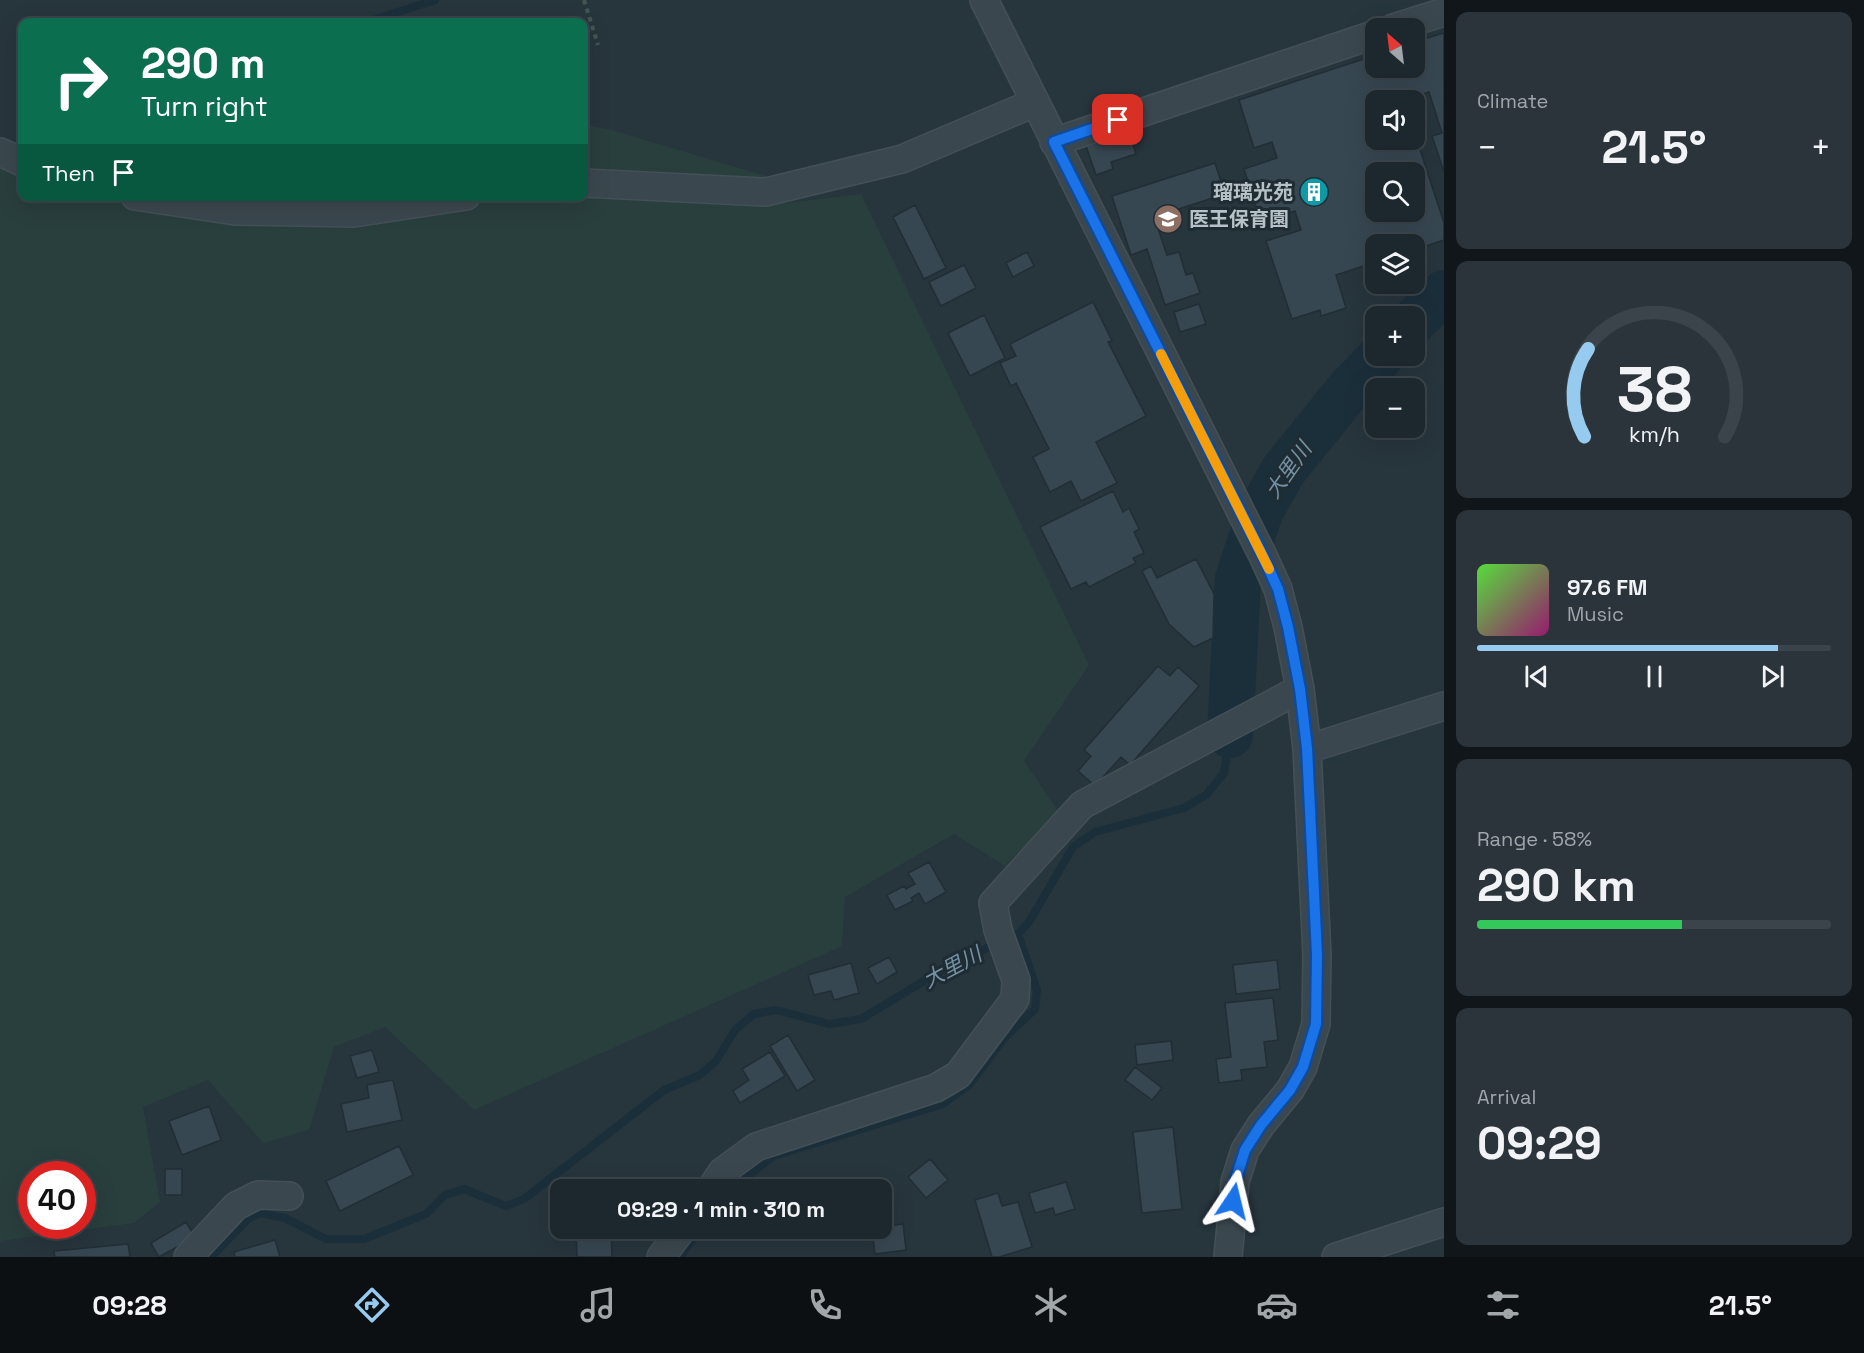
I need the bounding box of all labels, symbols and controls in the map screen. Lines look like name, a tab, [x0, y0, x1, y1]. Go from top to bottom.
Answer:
north arrow	[1365, 18, 1425, 78]
map controls	[1365, 18, 1425, 438]
text: 290 m	[141, 37, 266, 90]
icon: right	[42, 42, 120, 120]
text: Climate	[1477, 88, 1548, 114]
text: Turn right	[141, 89, 268, 124]
button: sound	[1365, 90, 1425, 150]
pin	[1092, 94, 1143, 145]
icon: arrive	[1101, 103, 1134, 136]
text: 21.5°	[1601, 119, 1707, 176]
text: −	[1477, 127, 1497, 169]
text: +	[1811, 127, 1831, 169]
icon: arrive	[107, 156, 140, 189]
text: Then	[42, 159, 95, 187]
button: search	[1365, 162, 1425, 222]
building icon: 瑠璃光苑	[1298, 176, 1330, 208]
place label: 瑠璃光苑	[1213, 179, 1293, 205]
school or university icon: 医王保育園	[1152, 203, 1184, 235]
place label: 医王保育園	[1189, 206, 1289, 232]
button: layers	[1365, 234, 1425, 294]
button: +	[1365, 306, 1425, 366]
text: 38	[1616, 350, 1692, 429]
button: −	[1365, 378, 1425, 438]
text: km/h	[1628, 421, 1680, 448]
water label: 大里川	[1259, 435, 1318, 504]
text: 97.6 FM	[1567, 573, 1648, 601]
text: Music	[1567, 601, 1624, 627]
icon: previous	[1520, 660, 1553, 693]
icon: pause	[1638, 660, 1671, 693]
icon: next	[1756, 660, 1789, 693]
text: Range · 58%	[1477, 826, 1592, 852]
text: 290 km	[1477, 857, 1636, 914]
water label: 大里川	[918, 939, 988, 994]
text: Arrival	[1477, 1084, 1536, 1110]
text: 09:29	[1477, 1115, 1602, 1172]
speed limit sign: 40	[18, 1161, 96, 1239]
position arrow	[1201, 1169, 1265, 1233]
text: 09:29 · 1 min · 310 m	[617, 1195, 825, 1223]
icon: directions	[351, 1284, 393, 1326]
icon: music	[577, 1284, 619, 1326]
icon: phone	[804, 1284, 846, 1326]
icon: climate	[1030, 1284, 1072, 1326]
icon: car	[1256, 1284, 1298, 1326]
icon: filters	[1482, 1284, 1524, 1326]
text: 09:28	[92, 1288, 167, 1323]
text: 21.5°	[1709, 1288, 1772, 1323]

